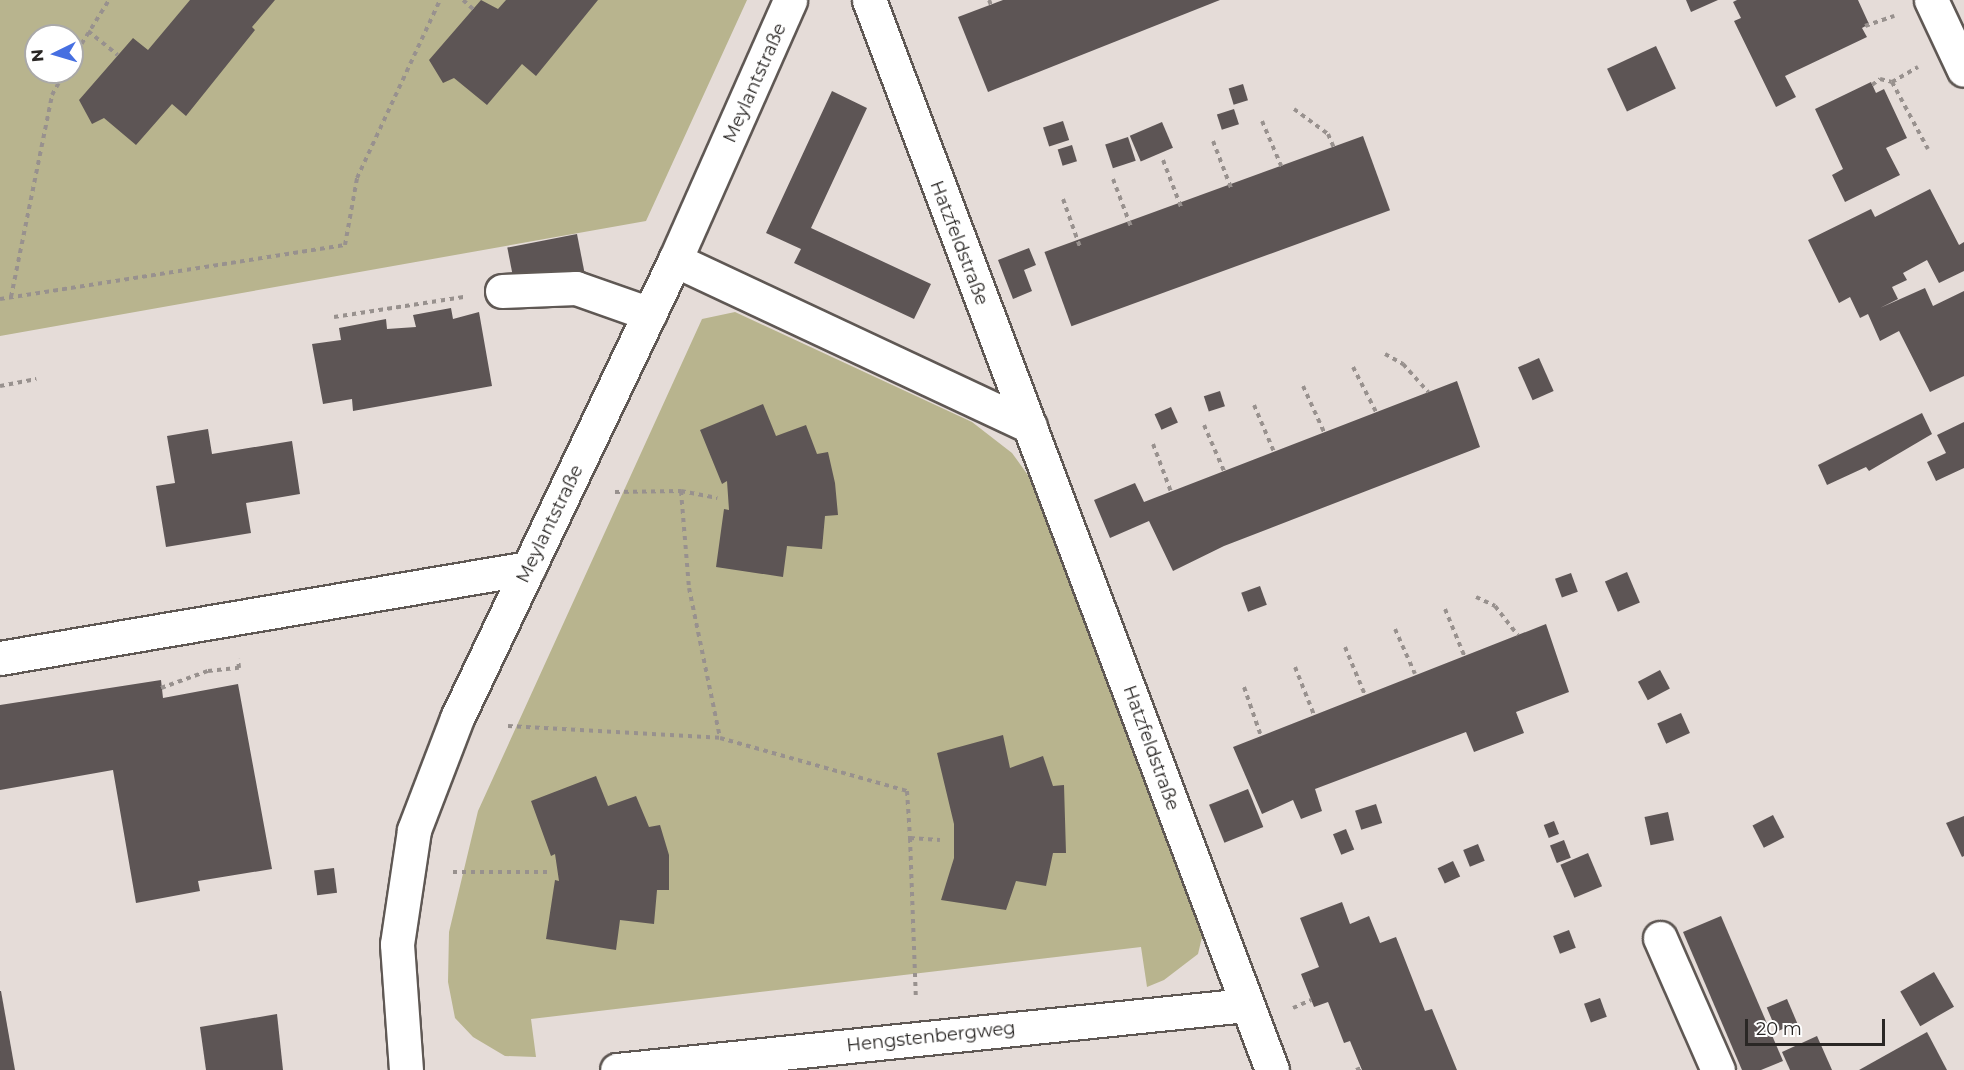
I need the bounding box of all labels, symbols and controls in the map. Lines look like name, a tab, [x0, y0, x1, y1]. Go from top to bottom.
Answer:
street label: Meylantstraße	[719, 20, 791, 146]
north arrow	[24, 24, 84, 84]
text: N	[28, 48, 48, 63]
street label: Hatzfeldstraße	[925, 178, 993, 308]
street label: Meylantstraße	[512, 461, 588, 587]
street label: Hatzfeldstraße	[1118, 682, 1184, 814]
scale bar	[1748, 1007, 1888, 1045]
street label: Hengstenbergweg	[845, 1017, 1017, 1057]
text: 20 m	[1756, 1018, 1802, 1040]

